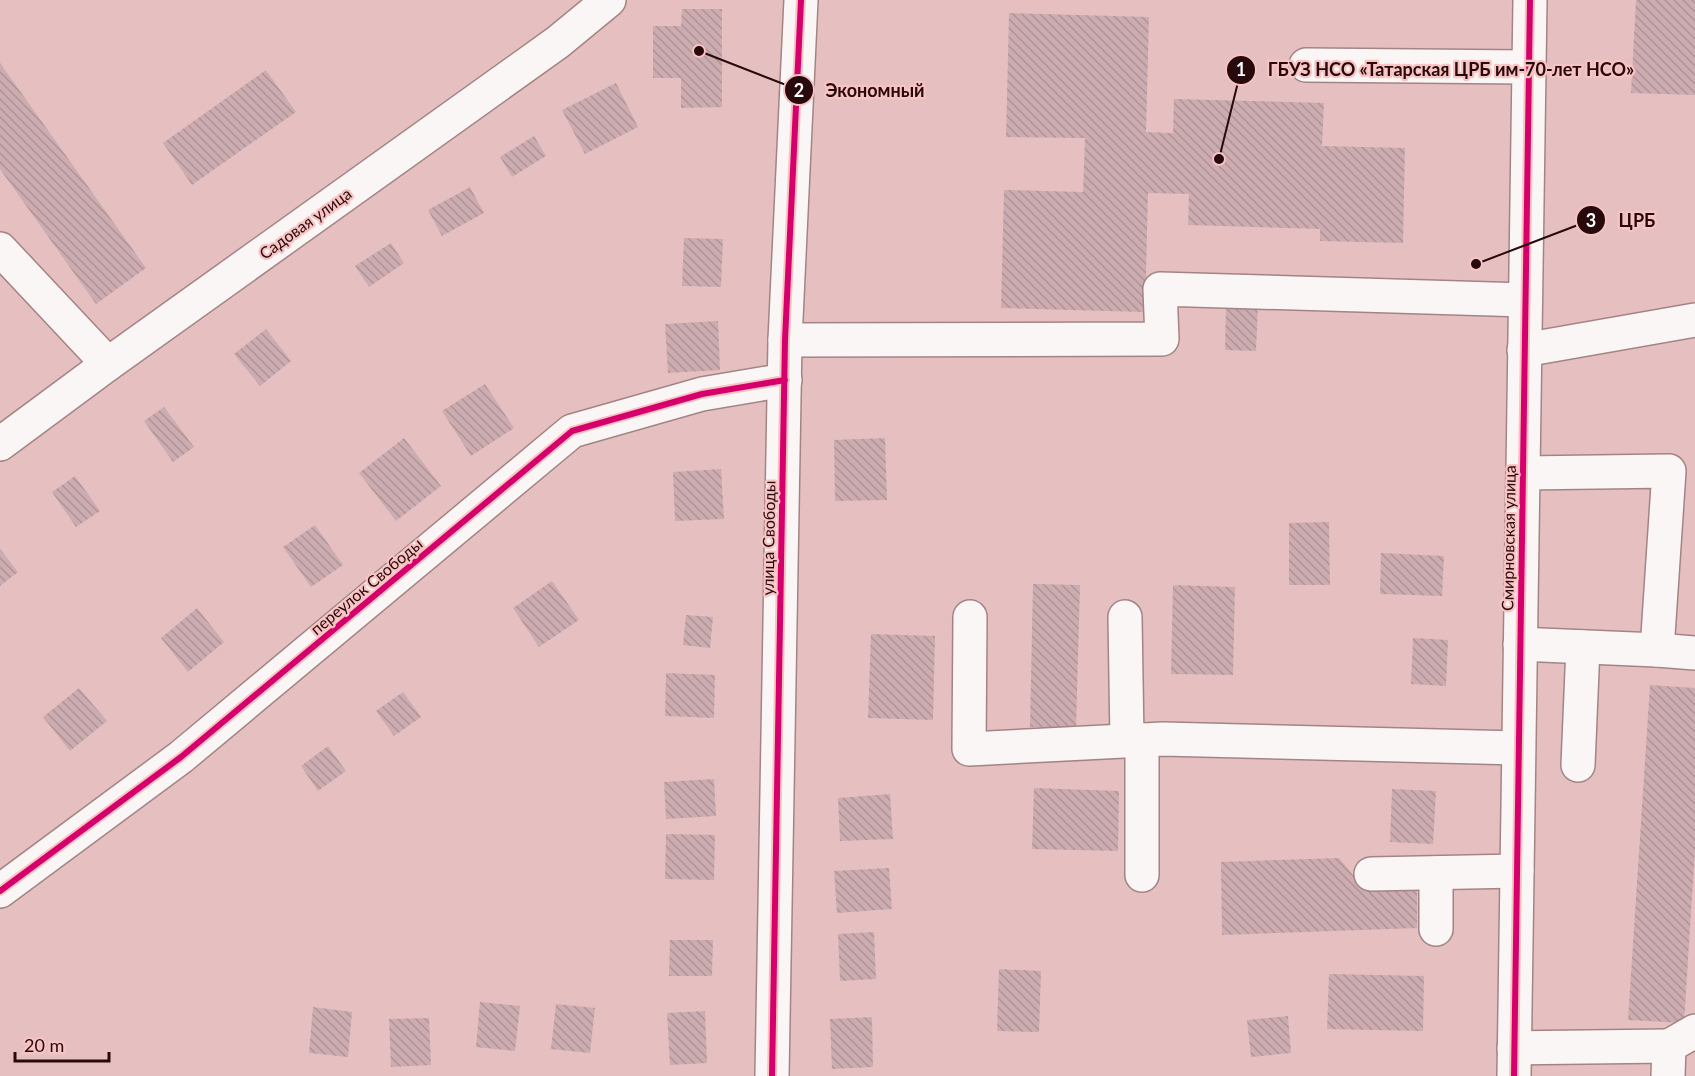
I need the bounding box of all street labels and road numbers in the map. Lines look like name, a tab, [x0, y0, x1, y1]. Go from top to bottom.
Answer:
street label: Садовая улица	[255, 183, 355, 263]
street label: Смирновская улица	[1497, 465, 1519, 611]
street label: улица Свободы	[757, 480, 779, 596]
street label: переулок Свободы	[306, 534, 426, 638]

